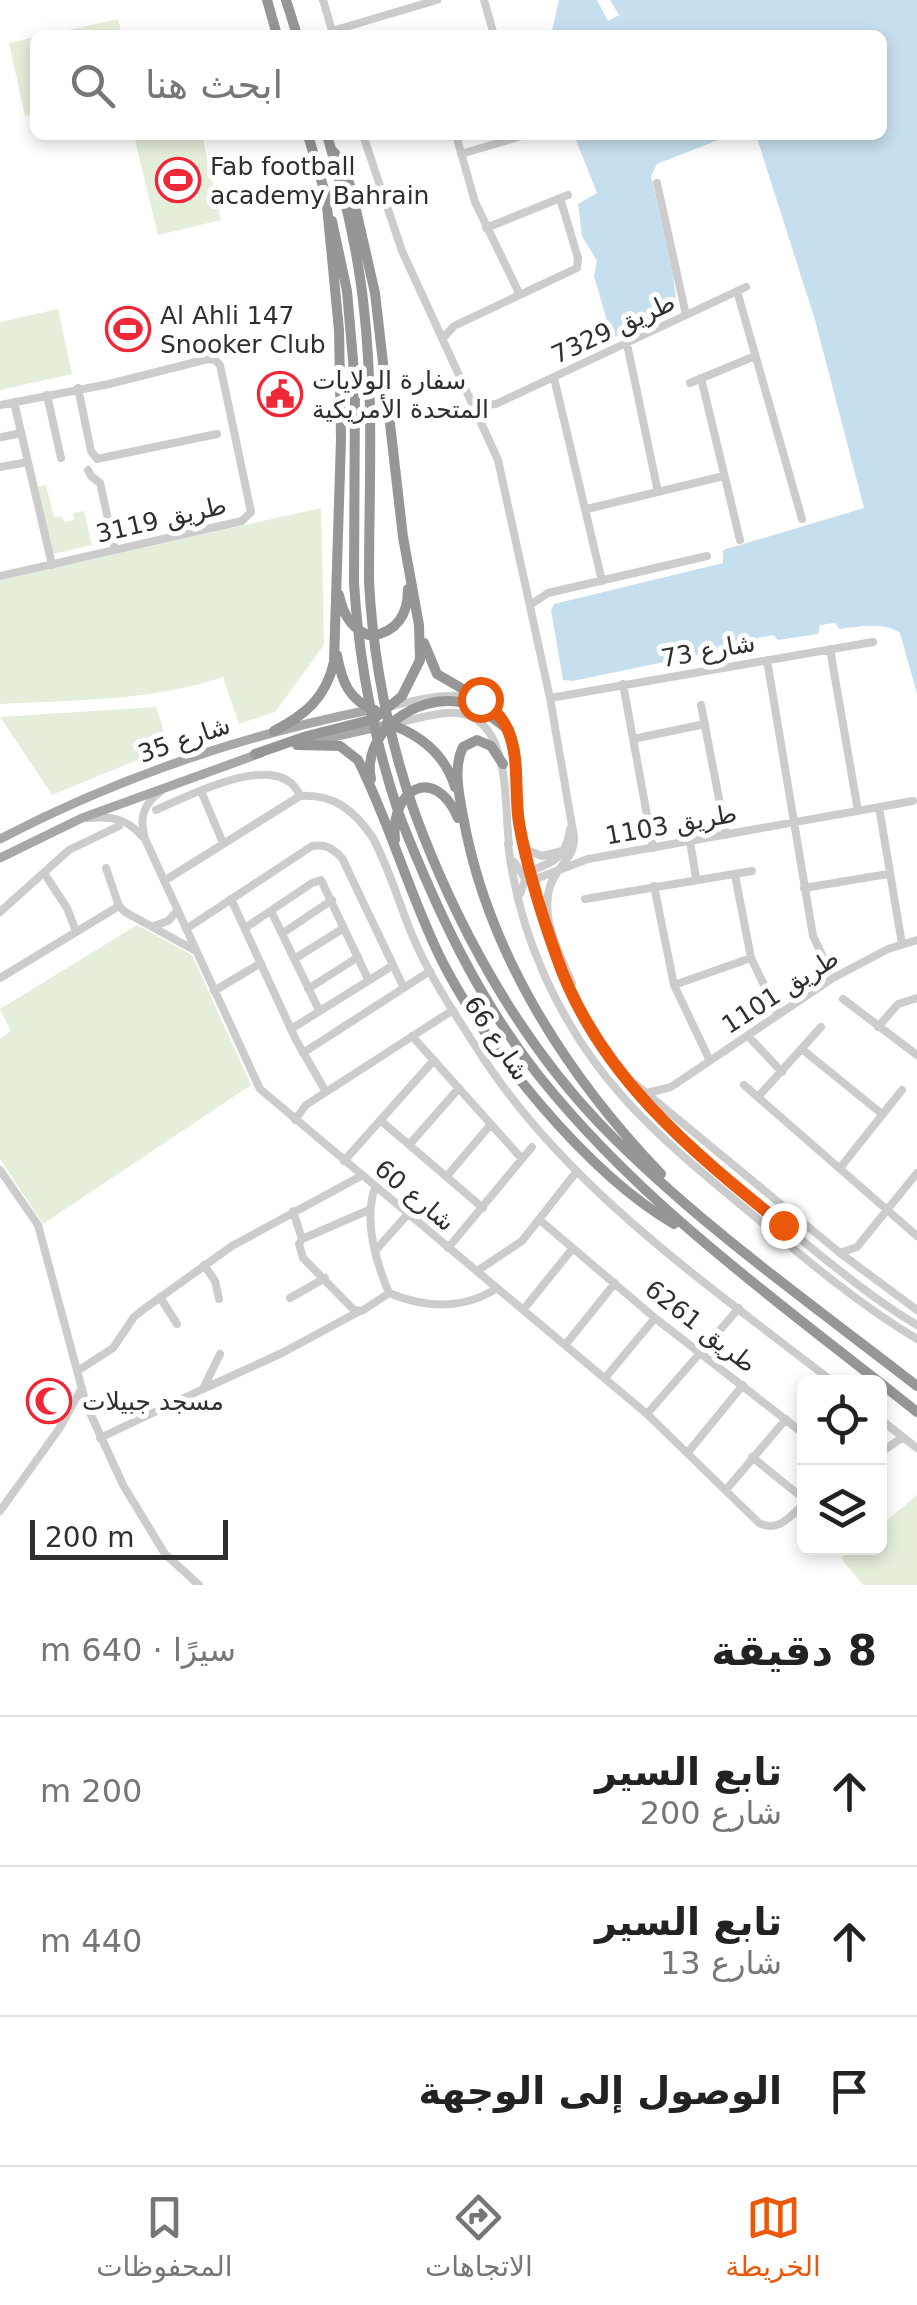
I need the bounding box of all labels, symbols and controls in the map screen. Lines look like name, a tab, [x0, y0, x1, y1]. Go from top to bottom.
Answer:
search box	[30, 30, 887, 140]
icon: search	[65, 58, 120, 113]
text: ابحث هنا	[145, 63, 283, 107]
place label: Fab football academy Bahrain	[210, 152, 429, 210]
sports icon: Fab football academy Bahrain	[155, 157, 201, 203]
street label: طريق 7329	[547, 287, 680, 370]
place label: Al Ahli 147 Snooker Club	[160, 301, 326, 359]
sports icon: Al Ahli 147 Snooker Club	[105, 306, 151, 352]
place label: سفارة الولايات المتحدة الأمريكية	[312, 366, 489, 424]
public building icon: سفارة الولايات المتحدة الأمريكية	[257, 371, 303, 417]
street label: طريق 3119	[93, 490, 229, 549]
street label: شارع 73	[659, 628, 758, 673]
route start	[458, 677, 504, 723]
street label: شارع 35	[134, 710, 234, 769]
street label: طريق 1103	[603, 799, 739, 850]
street label: طريق 1101	[717, 943, 844, 1040]
street label: شارع 66	[458, 991, 535, 1086]
street label: شارع 60	[369, 1154, 461, 1237]
route end	[761, 1203, 807, 1249]
street label: طريق 6261	[639, 1274, 762, 1379]
map controls	[797, 1375, 887, 1555]
button: locate	[797, 1375, 887, 1465]
mosque icon: مسجد جبيلات	[26, 1378, 72, 1424]
place label: مسجد جبيلات	[82, 1387, 224, 1416]
button: layers	[797, 1465, 887, 1555]
scale bar	[30, 1515, 228, 1560]
text: 200 m	[45, 1521, 135, 1554]
text: 8 دقيقة	[711, 1626, 877, 1675]
text: سيرًا · 640 m	[40, 1631, 236, 1669]
text: تابع السير	[595, 1750, 782, 1794]
icon: ahead	[822, 1764, 877, 1819]
text: 200 m	[40, 1772, 142, 1810]
text: شارع 200	[640, 1794, 782, 1832]
text: تابع السير	[595, 1900, 782, 1944]
icon: ahead	[822, 1914, 877, 1969]
text: 440 m	[40, 1922, 142, 1960]
text: شارع 13	[660, 1944, 782, 1982]
icon: arrive	[822, 2064, 877, 2119]
text: الوصول إلى الوجهة	[419, 2069, 782, 2113]
tab: المحفوظات	[96, 2190, 233, 2283]
tab: الاتجاهات	[425, 2190, 533, 2283]
tab: الخريطة	[725, 2190, 821, 2283]

